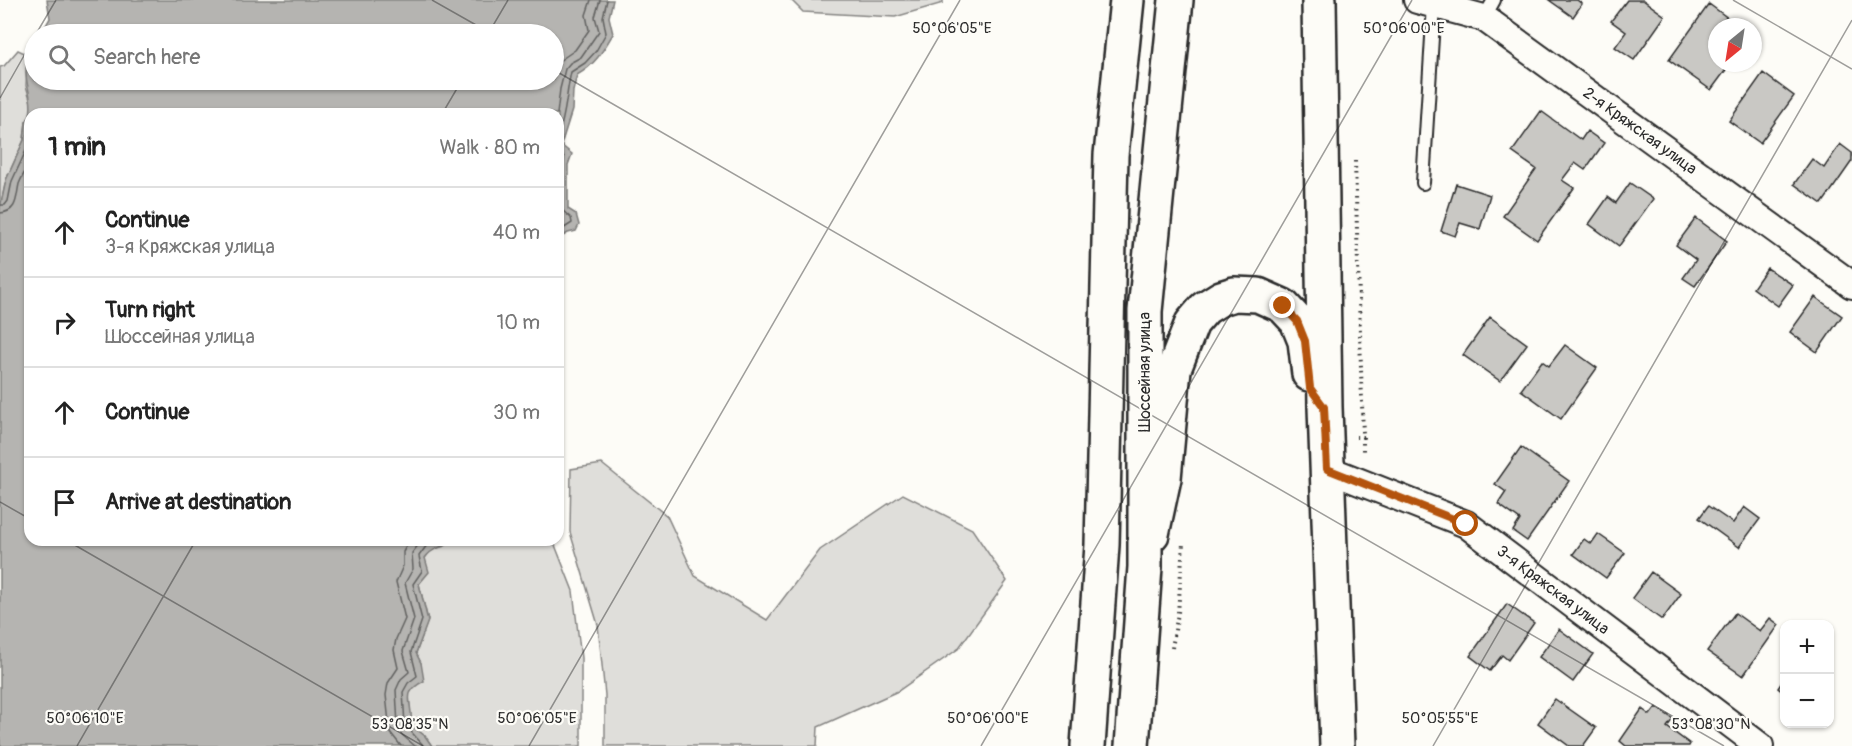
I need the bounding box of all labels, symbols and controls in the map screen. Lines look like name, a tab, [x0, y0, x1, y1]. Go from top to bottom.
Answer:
north arrow	[1708, 18, 1762, 72]
text: 50°06'05"E	[912, 19, 992, 38]
text: 50°06'00"E	[1363, 19, 1445, 38]
search box	[24, 24, 564, 90]
icon: search	[45, 41, 78, 74]
text: Search here	[93, 43, 200, 71]
street label: 2-я Кряжская улица	[1579, 83, 1701, 179]
text: 1 min	[48, 131, 106, 163]
text: Walk · 80 m	[440, 135, 540, 160]
text: Continue	[105, 206, 189, 234]
icon: ahead	[48, 216, 81, 249]
text: 40 m	[493, 220, 540, 245]
text: 3-я Кряжская улица	[105, 234, 275, 259]
route end	[1269, 292, 1295, 318]
text: Turn right	[105, 296, 195, 324]
icon: right	[48, 306, 81, 339]
text: 10 m	[496, 310, 540, 335]
street label: Шоссейная улица	[1135, 312, 1155, 432]
text: Шоссейная улица	[105, 324, 255, 349]
icon: ahead	[48, 396, 81, 429]
text: Continue	[105, 398, 189, 426]
text: 30 m	[493, 400, 540, 425]
icon: arrive	[48, 486, 81, 519]
text: Arrive at destination	[105, 488, 291, 516]
route start	[1452, 510, 1478, 536]
street label: 3-я Кряжская улица	[1493, 541, 1613, 639]
map controls	[1780, 620, 1834, 728]
button: +	[1780, 620, 1834, 674]
button: −	[1780, 674, 1834, 728]
text: 50°06'10"E	[47, 709, 124, 728]
text: 50°06'05"E	[497, 709, 577, 728]
text: 50°06'00"E	[947, 709, 1029, 728]
text: 50°05'55"E	[1402, 709, 1478, 728]
text: 53°08'35"N	[372, 715, 448, 734]
text: 53°08'30"N	[1672, 715, 1750, 734]

